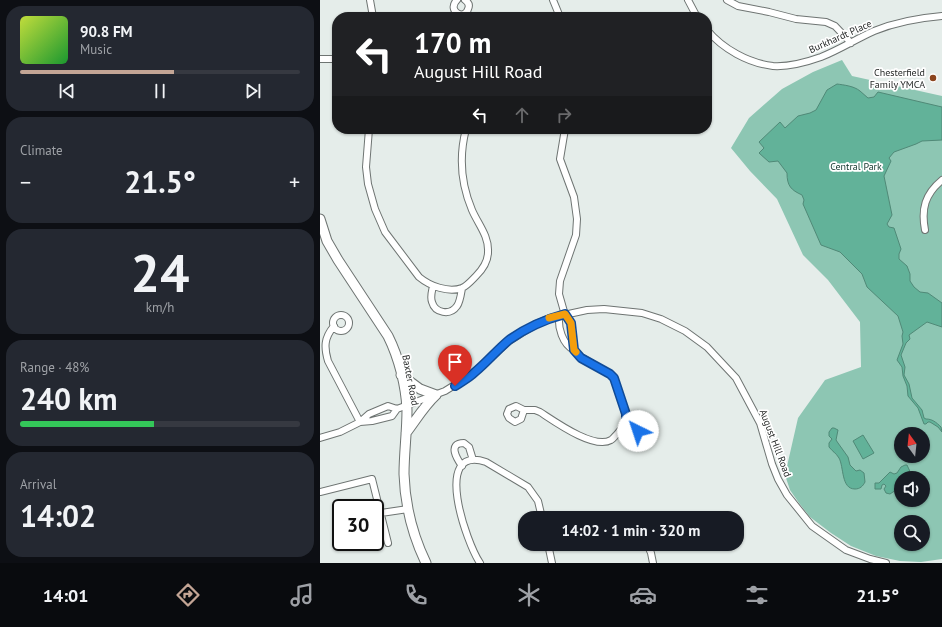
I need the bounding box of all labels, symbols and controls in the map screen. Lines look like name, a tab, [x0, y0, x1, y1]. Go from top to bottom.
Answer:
street label: Burkhardt Place	[807, 17, 874, 56]
text: 90.8 FM	[80, 22, 133, 41]
text: 170 m	[414, 24, 491, 61]
icon: left	[348, 28, 400, 80]
text: Music	[80, 41, 112, 58]
text: August Hill Road	[414, 60, 542, 83]
place label: Chesterfield Family YMCA	[870, 66, 925, 91]
marker: Chesterfield Family YMCA	[928, 73, 938, 83]
icon: previous	[56, 80, 78, 102]
icon: pause	[149, 80, 171, 102]
icon: next	[242, 80, 264, 102]
icon: left	[469, 104, 491, 126]
icon: ahead	[511, 104, 533, 126]
icon: right	[553, 104, 575, 126]
text: Climate	[20, 142, 63, 159]
park label: Central Park	[830, 160, 882, 173]
text: 21.5°	[124, 162, 196, 201]
text: −	[20, 168, 31, 196]
text: +	[289, 168, 300, 196]
text: 24	[131, 239, 189, 306]
text: km/h	[146, 299, 174, 316]
pin	[438, 345, 472, 386]
icon: arrive	[444, 351, 466, 373]
street label: Baxter Road	[399, 354, 422, 407]
text: Range · 48%	[20, 359, 89, 376]
text: 240 km	[20, 379, 118, 418]
street label: August Hill Road	[757, 408, 794, 479]
position arrow	[617, 410, 659, 452]
north arrow	[894, 427, 930, 463]
map controls	[894, 427, 930, 551]
button: sound	[894, 471, 930, 507]
text: Arrival	[20, 476, 56, 493]
text: 14:02	[20, 496, 96, 535]
speed limit sign: 30	[332, 499, 384, 551]
button: search	[894, 515, 930, 551]
text: 14:02 · 1 min · 320 m	[562, 521, 700, 540]
icon: directions	[174, 581, 202, 609]
icon: music	[288, 581, 316, 609]
icon: phone	[402, 581, 430, 609]
icon: climate	[515, 581, 543, 609]
icon: car	[629, 581, 657, 609]
icon: filters	[743, 581, 771, 609]
text: 14:01	[43, 584, 89, 607]
text: 21.5°	[856, 584, 899, 607]

